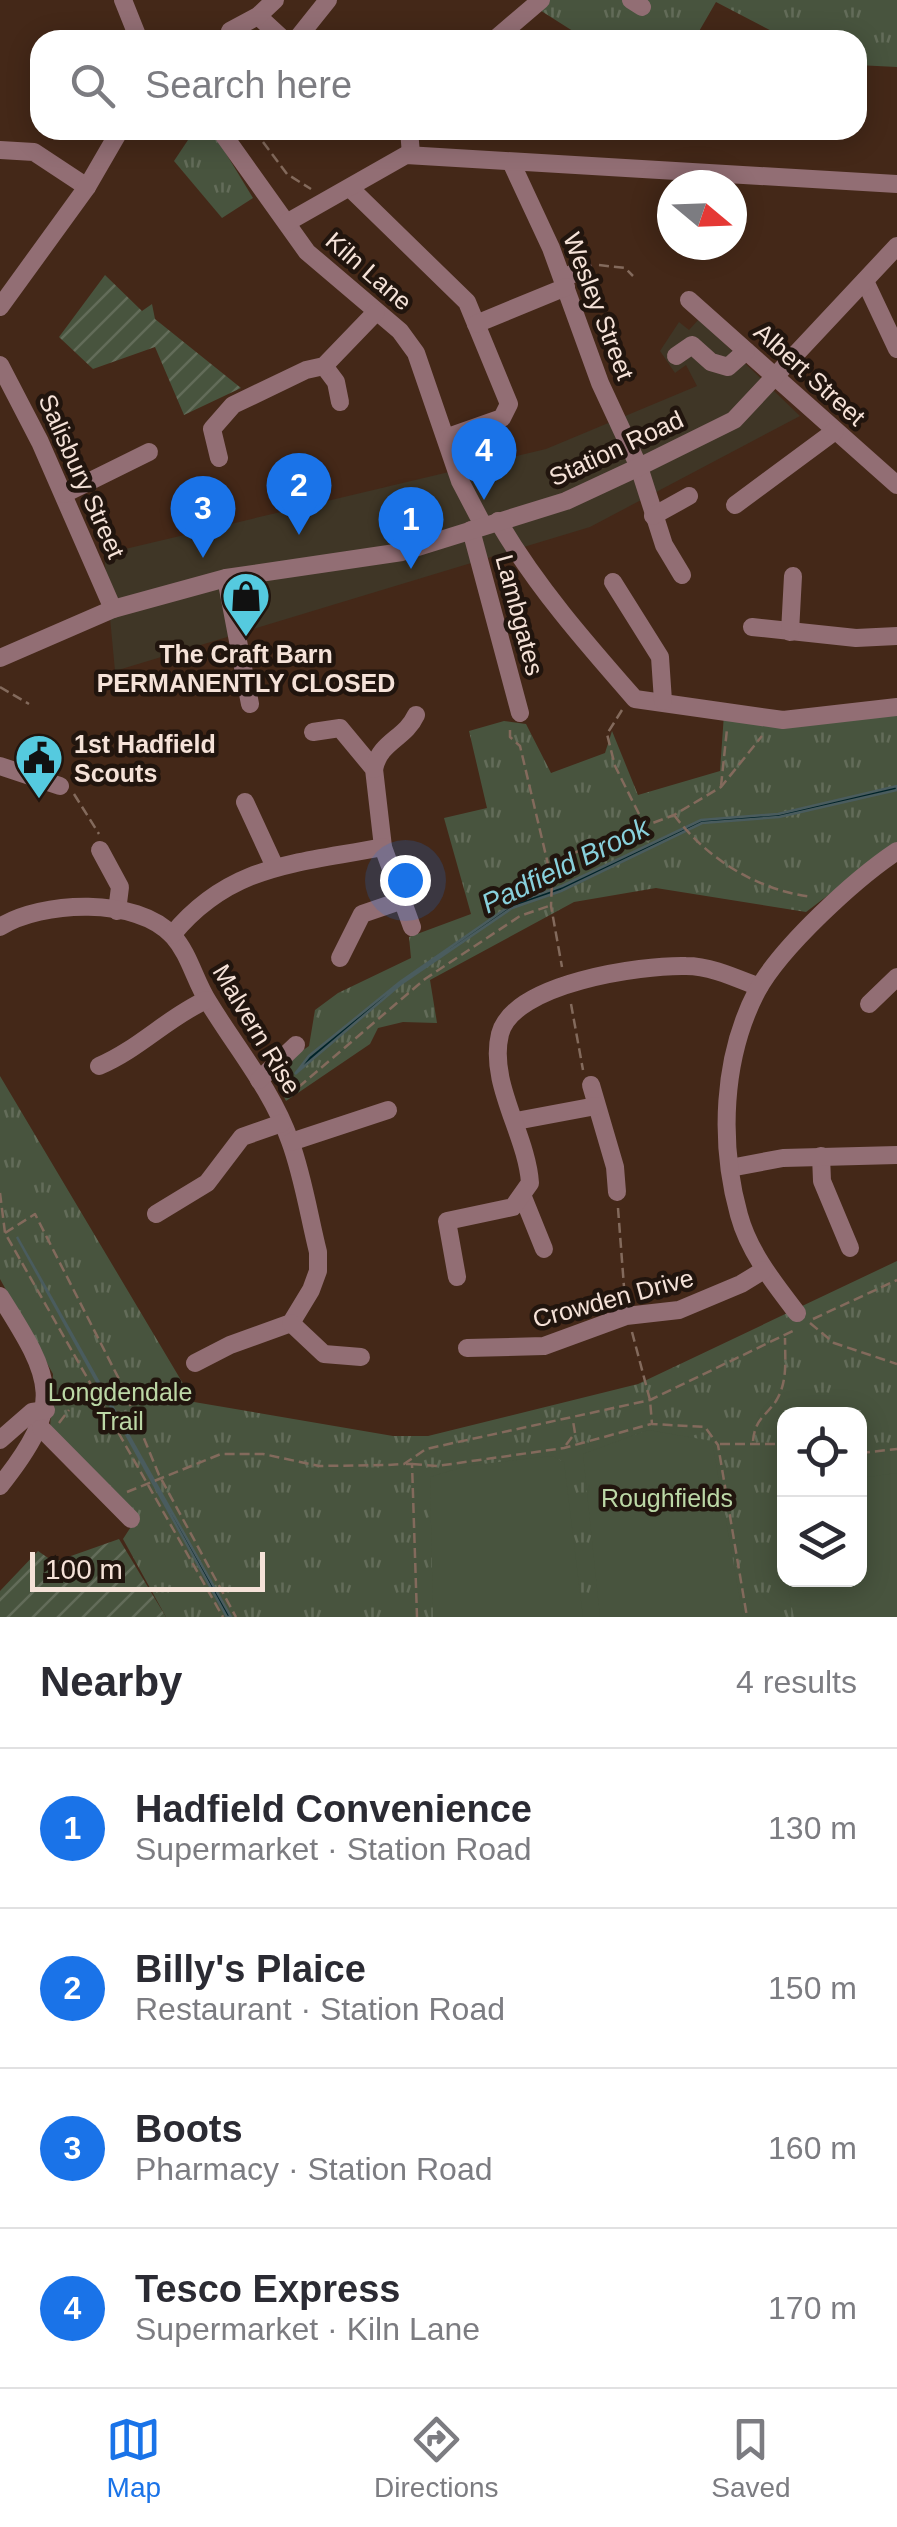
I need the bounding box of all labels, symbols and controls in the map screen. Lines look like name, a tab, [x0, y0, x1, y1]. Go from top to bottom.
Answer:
search box	[30, 30, 867, 140]
icon: search	[65, 58, 120, 113]
text: Search here	[145, 64, 352, 106]
north arrow	[657, 170, 747, 260]
street label: Kiln Lane	[320, 226, 418, 316]
street label: Wesley Street	[558, 229, 640, 383]
street label: Albert Street	[749, 317, 871, 431]
street label: Salisbury Street	[33, 390, 131, 562]
street label: Station Road	[545, 405, 687, 491]
pin: 4	[452, 418, 516, 500]
pin: 2	[266, 452, 332, 535]
pin: 3	[170, 476, 236, 558]
pin: 1	[378, 486, 444, 569]
street label: Lambgates	[490, 552, 550, 678]
shop icon: The Craft Barn PERMANENTLY CLOSED	[220, 570, 272, 638]
place label: The Craft Barn PERMANENTLY CLOSED	[97, 640, 395, 697]
place label: 1st Hadfield Scouts	[74, 730, 216, 787]
public building icon: 1st Hadfield Scouts	[13, 732, 65, 800]
water label: Padfield Brook	[477, 811, 656, 919]
your location	[380, 855, 431, 906]
street label: Malvern Rise	[207, 959, 307, 1099]
street label: Crowden Drive	[530, 1263, 696, 1333]
park label: Longdendale Trail	[48, 1378, 192, 1435]
map controls	[777, 1407, 867, 1587]
button: locate	[777, 1407, 867, 1497]
park label: Roughfields	[601, 1484, 733, 1512]
button: layers	[777, 1497, 867, 1587]
scale bar	[30, 1547, 265, 1592]
text: 100 m	[45, 1554, 123, 1585]
text: Nearby	[40, 1658, 182, 1705]
text: 4 results	[736, 1664, 857, 1700]
text: Hadfield Convenience	[135, 1788, 532, 1830]
text: 1	[64, 1810, 81, 1846]
text: 130 m	[768, 1810, 857, 1846]
text: Supermarket · Station Road	[135, 1831, 532, 1867]
text: Billy's Plaice	[135, 1948, 366, 1990]
text: 2	[64, 1970, 81, 2006]
text: 150 m	[768, 1970, 857, 2006]
text: Restaurant · Station Road	[135, 1991, 505, 2027]
text: Boots	[135, 2108, 243, 2150]
text: 3	[64, 2130, 81, 2166]
text: 160 m	[768, 2130, 857, 2166]
text: Pharmacy · Station Road	[135, 2151, 493, 2187]
text: Tesco Express	[135, 2268, 400, 2310]
text: 4	[64, 2290, 81, 2326]
text: 170 m	[768, 2290, 857, 2326]
text: Supermarket · Kiln Lane	[135, 2311, 480, 2347]
tab: Map	[106, 2412, 161, 2504]
tab: Directions	[374, 2412, 499, 2504]
tab: Saved	[711, 2412, 791, 2504]

